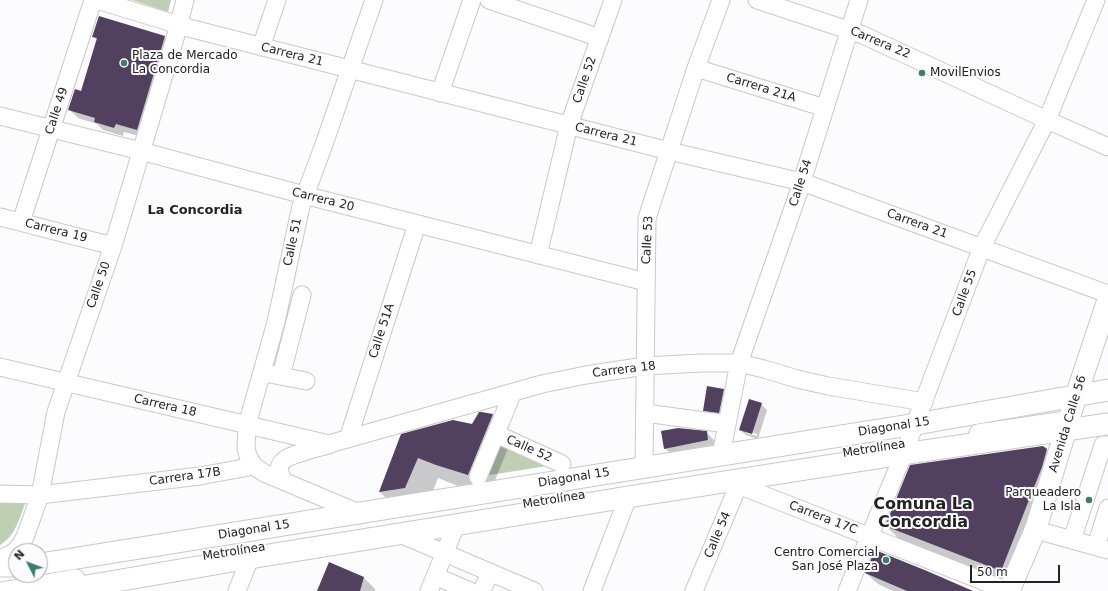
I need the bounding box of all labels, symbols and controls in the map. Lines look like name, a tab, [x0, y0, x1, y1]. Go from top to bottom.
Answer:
street label: Carrera 22	[848, 24, 912, 62]
street label: Carrera 21	[259, 40, 325, 70]
place label: Plaza de Mercado La Concordia	[132, 49, 238, 77]
street label: Calle 52	[570, 55, 600, 105]
marker: Plaza de Mercado La Concordia	[119, 58, 129, 68]
place label: MovilEnvios	[930, 66, 1001, 80]
marker: MovilEnvios	[917, 68, 927, 78]
street label: Carrera 21A	[724, 71, 798, 105]
street label: Calle 49	[43, 86, 71, 136]
street label: Carrera 21	[573, 120, 639, 150]
street label: Calle 54	[787, 158, 815, 208]
street label: Carrera 20	[290, 185, 356, 215]
district label: La Concordia	[148, 203, 242, 219]
street label: Carrera 21	[885, 206, 949, 242]
street label: Calle 53	[640, 215, 656, 265]
street label: Carrera 19	[23, 216, 89, 246]
street label: Calle 51	[281, 217, 305, 267]
street label: Calle 50	[84, 260, 114, 310]
street label: Calle 55	[950, 268, 980, 318]
street label: Calle 51A	[366, 302, 398, 360]
street label: Carrera 18	[591, 359, 657, 381]
street label: Avenida Calle 56	[1046, 374, 1090, 474]
street label: Carrera 18	[132, 392, 198, 420]
street label: Diagonal 15	[857, 414, 931, 440]
street label: Calle 52	[504, 432, 554, 466]
street label: Metrolínea	[842, 437, 906, 461]
street label: Carrera 17B	[148, 465, 222, 489]
street label: Diagonal 15	[537, 465, 611, 491]
place label: Parqueadero La Isla	[1005, 486, 1081, 514]
street label: Metrolínea	[522, 488, 586, 512]
district label: Comuna La Concordia	[873, 495, 973, 533]
marker: Parqueadero La Isla	[1084, 495, 1094, 505]
street label: Carrera 17C	[787, 498, 859, 538]
street label: Calle 54	[702, 510, 734, 560]
street label: Diagonal 15	[217, 517, 291, 543]
street label: Metrolínea	[202, 540, 266, 564]
north arrow	[8, 543, 48, 583]
place label: Centro Comercial San José Plaza	[774, 546, 878, 574]
text: N	[12, 548, 27, 563]
marker: Centro Comercial San José Plaza	[881, 555, 891, 565]
scale bar	[972, 557, 1062, 583]
text: 50 m	[977, 565, 1008, 579]

